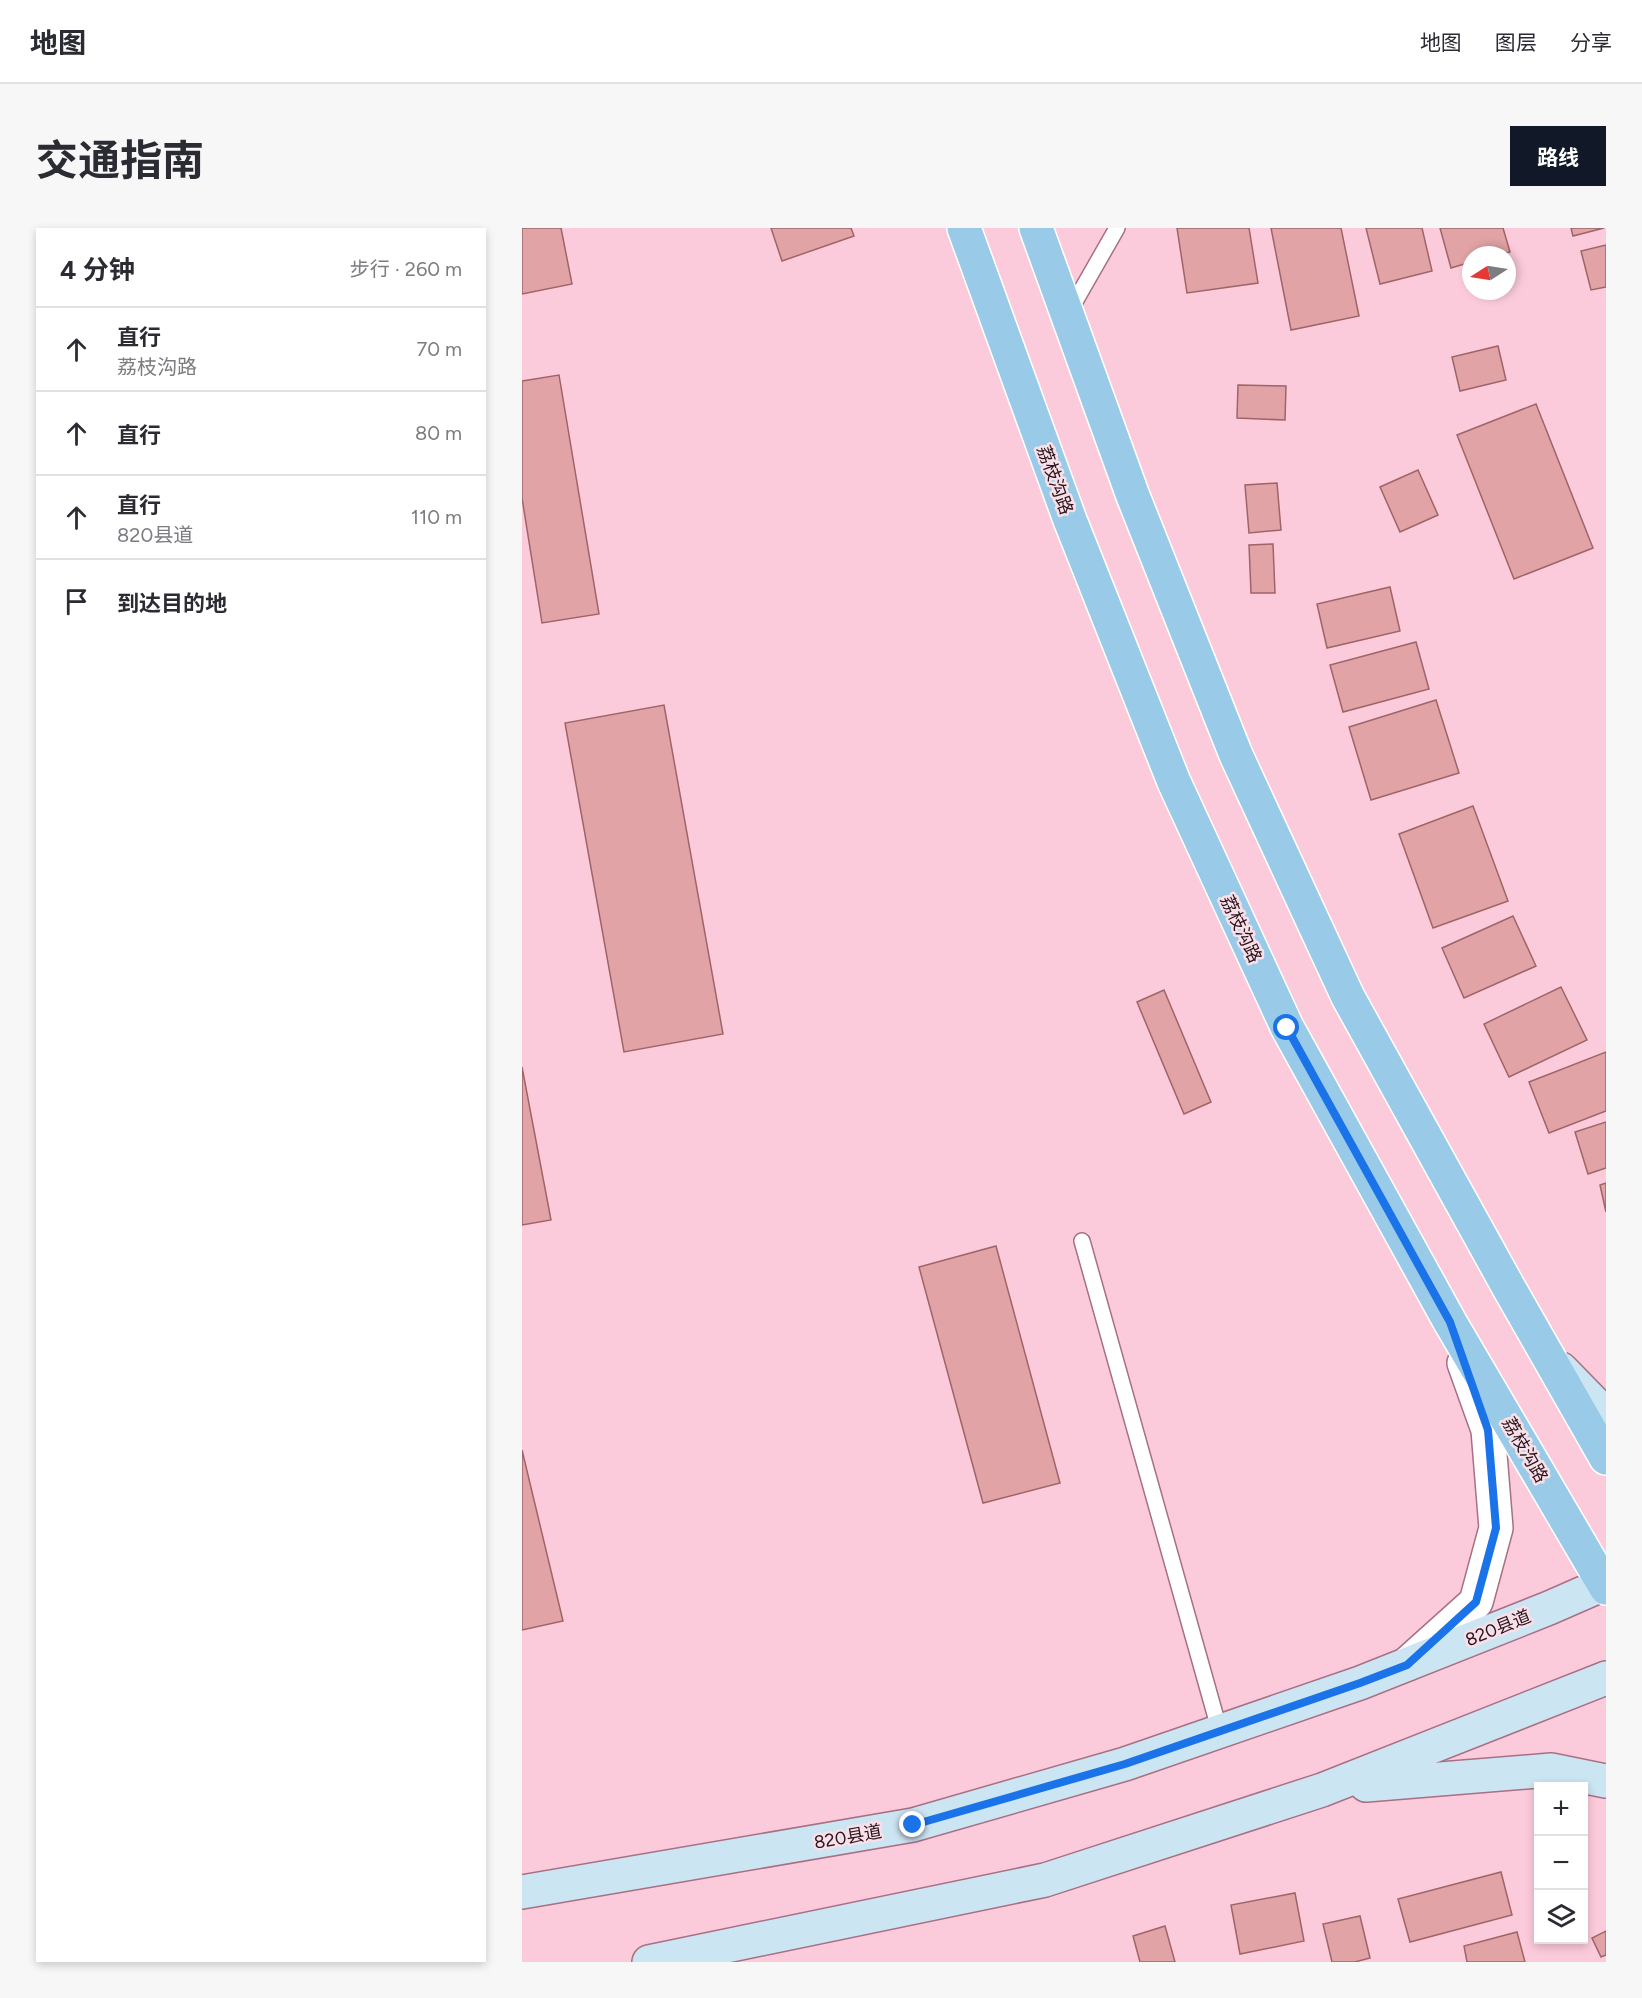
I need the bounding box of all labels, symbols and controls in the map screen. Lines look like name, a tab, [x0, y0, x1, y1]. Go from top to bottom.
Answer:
text: 地图	[30, 26, 86, 60]
text: 地图	[1420, 30, 1462, 55]
text: 图层	[1495, 30, 1537, 55]
text: 分享	[1570, 30, 1612, 55]
button: 路线	[1510, 126, 1606, 186]
text: 交通指南	[36, 135, 204, 186]
north arrow	[1462, 246, 1516, 300]
text: 4 分钟	[60, 254, 135, 286]
text: 步行 · 260 m	[350, 257, 462, 281]
text: 直行	[117, 324, 161, 351]
icon: ahead	[60, 333, 93, 366]
text: 70 m	[416, 337, 462, 361]
text: 荔枝沟路	[117, 355, 197, 379]
icon: ahead	[60, 417, 93, 450]
text: 80 m	[415, 421, 462, 445]
text: 直行	[117, 422, 161, 449]
street label: 荔枝沟路	[1032, 442, 1078, 518]
text: 直行	[117, 492, 161, 519]
icon: ahead	[60, 501, 93, 534]
text: 110 m	[411, 505, 462, 529]
text: 820县道	[117, 523, 193, 547]
icon: arrive	[60, 585, 93, 618]
text: 到达目的地	[117, 590, 227, 617]
street label: 荔枝沟路	[1216, 892, 1266, 966]
route start	[1273, 1014, 1299, 1040]
street label: 荔枝沟路	[1497, 1413, 1553, 1487]
street label: 820县道	[1462, 1605, 1534, 1651]
map controls	[1534, 1782, 1588, 1944]
button: +	[1534, 1782, 1588, 1836]
route end	[899, 1811, 925, 1837]
street label: 820县道	[812, 1820, 884, 1854]
button: −	[1534, 1836, 1588, 1890]
button: layers	[1534, 1890, 1588, 1944]

